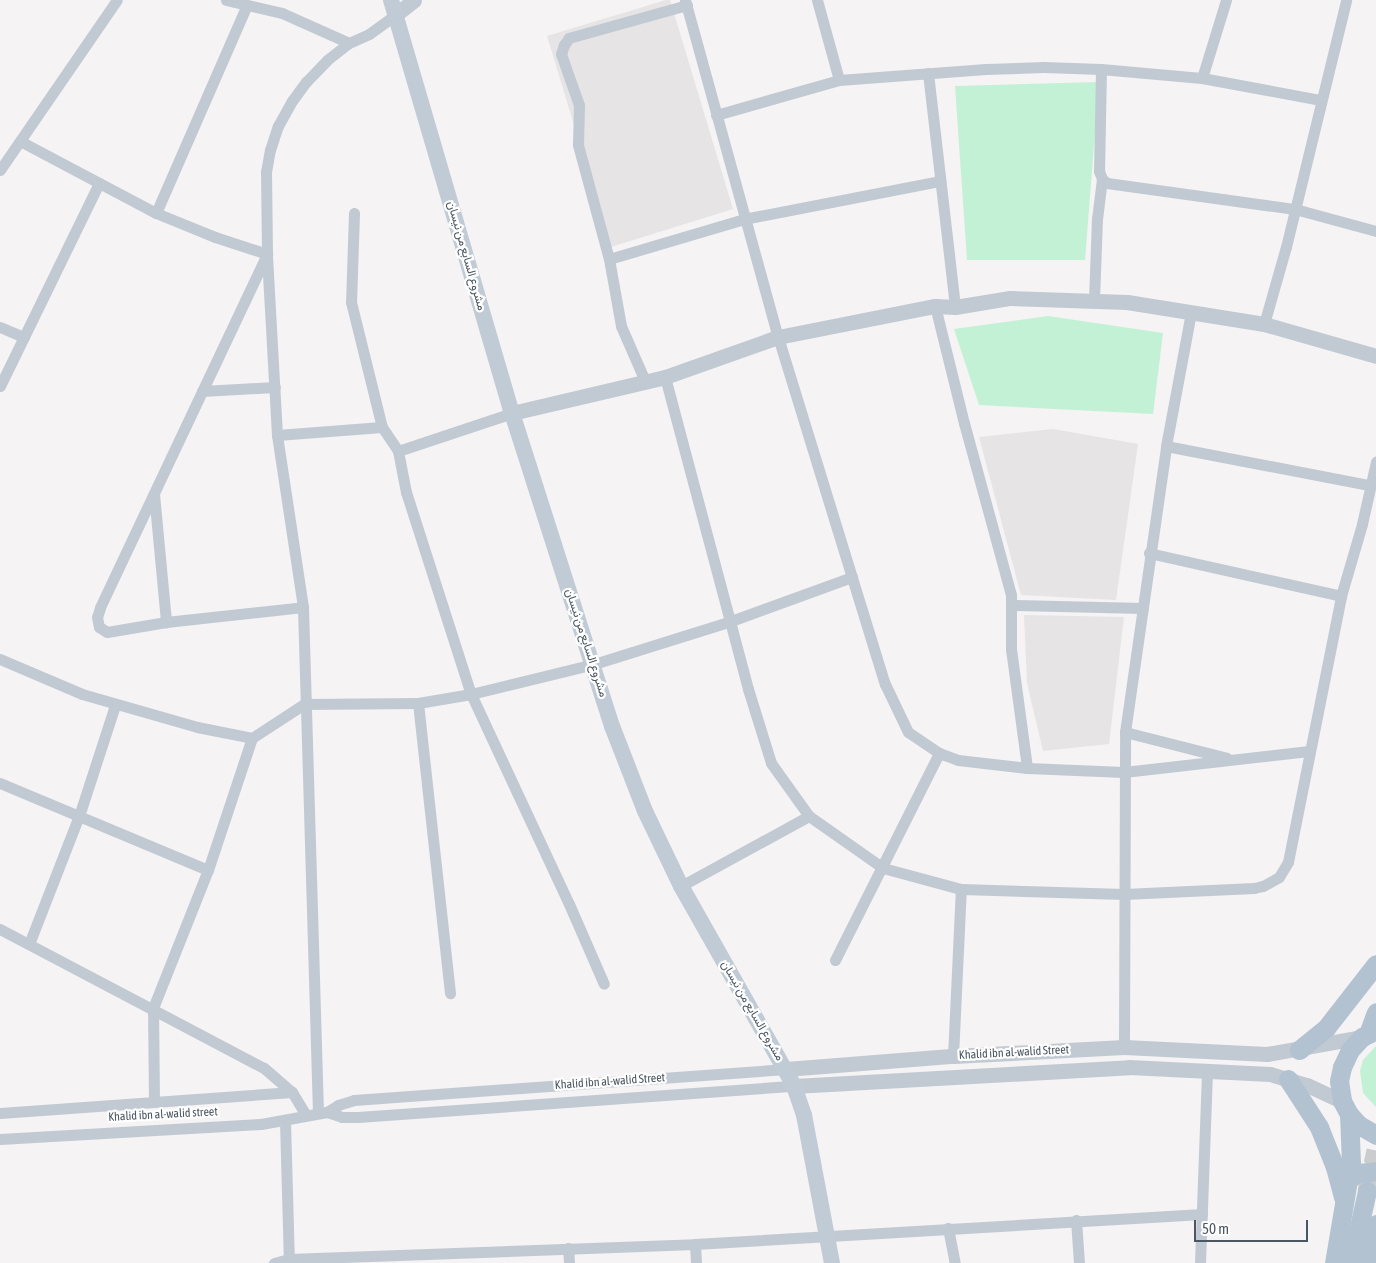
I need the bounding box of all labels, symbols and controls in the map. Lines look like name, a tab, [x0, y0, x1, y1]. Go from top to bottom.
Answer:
street label: مشروع السابع من نيسان	[443, 200, 489, 312]
street label: مشروع السابع من نيسان	[562, 587, 610, 699]
street label: مشروع السابع من نيسان	[717, 958, 787, 1064]
street label: Khalid ibn al-walid Street	[958, 1043, 1070, 1063]
street label: Khalid ibn al-walid Street	[554, 1071, 666, 1093]
street label: Khalid ibn al-walid street	[108, 1105, 218, 1125]
scale bar	[1196, 1210, 1310, 1242]
text: 50 m	[1202, 1220, 1229, 1237]

